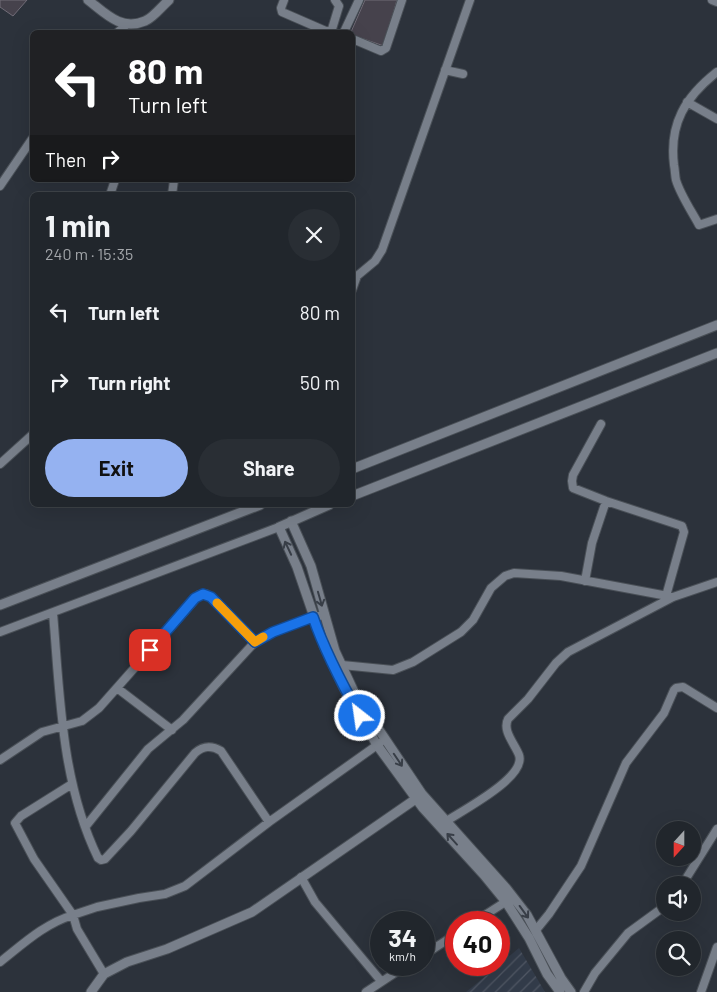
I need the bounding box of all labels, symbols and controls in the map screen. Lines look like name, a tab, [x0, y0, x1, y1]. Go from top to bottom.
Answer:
text: 80 m	[128, 49, 203, 91]
icon: left	[45, 50, 110, 115]
text: Turn left	[128, 91, 208, 117]
icon: right	[96, 145, 124, 173]
text: Then	[45, 148, 86, 171]
text: 1 min	[45, 207, 111, 243]
button: close	[288, 209, 340, 261]
text: 240 m · 15:35	[45, 244, 133, 263]
icon: left	[45, 298, 73, 326]
text: Turn left	[88, 301, 159, 324]
text: 80 m	[300, 301, 340, 324]
icon: right	[45, 368, 73, 396]
text: Turn right	[88, 371, 170, 394]
text: 50 m	[300, 371, 340, 394]
button: Exit	[45, 439, 188, 497]
button: Share	[198, 439, 340, 497]
one-way arrow	[283, 540, 293, 555]
one-way arrow	[315, 591, 325, 607]
pin	[129, 629, 171, 671]
icon: arrive	[136, 636, 164, 664]
position arrow	[333, 689, 385, 741]
one-way arrow	[393, 752, 403, 766]
north arrow	[656, 821, 701, 866]
map controls	[656, 821, 701, 976]
one-way arrow	[446, 832, 458, 845]
button: sound	[656, 876, 701, 921]
one-way arrow	[519, 905, 529, 919]
speed limit sign: 40	[445, 911, 510, 976]
text: 34	[388, 922, 417, 952]
button: search	[656, 931, 701, 976]
text: km/h	[389, 949, 416, 963]

